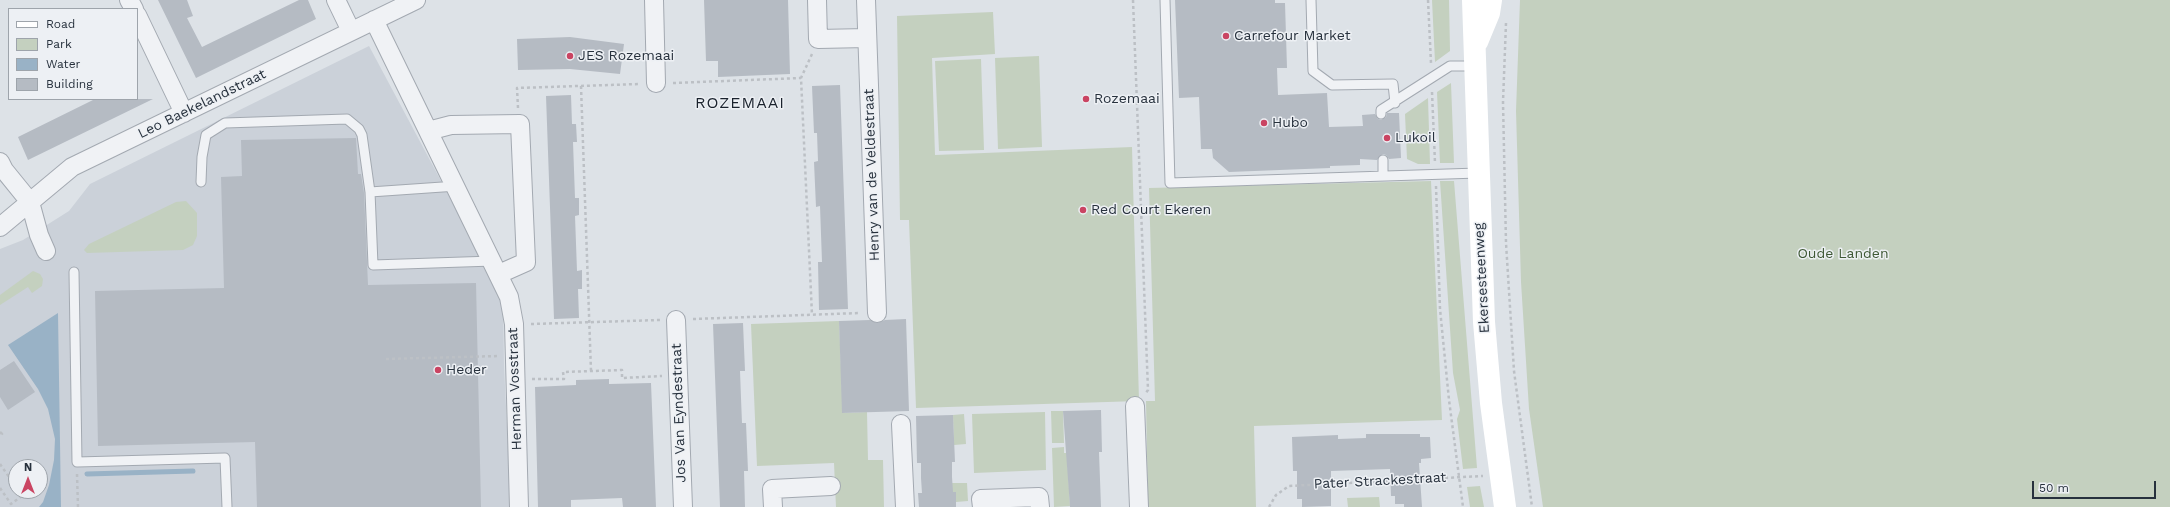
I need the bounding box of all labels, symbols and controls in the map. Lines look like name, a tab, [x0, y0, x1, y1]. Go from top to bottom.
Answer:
legend	[8, 8, 138, 100]
text: Road	[46, 17, 75, 31]
place label: Carrefour Market	[1234, 28, 1350, 44]
marker: Carrefour Market	[1221, 31, 1231, 41]
text: Park	[46, 37, 72, 51]
place label: JES Rozemaai	[578, 48, 674, 64]
marker: JES Rozemaai	[565, 51, 575, 61]
text: Water	[46, 57, 80, 71]
street label: Leo Baekelandstraat	[135, 66, 269, 142]
text: Building	[46, 77, 93, 91]
street label: Henry van de Veldestraat	[861, 88, 883, 262]
place label: Rozemaai	[1094, 91, 1160, 107]
district label: ROZEMAAI	[695, 93, 785, 113]
marker: Rozemaai	[1081, 94, 1091, 104]
place label: Hubo	[1272, 115, 1308, 131]
marker: Hubo	[1259, 118, 1269, 128]
place label: Lukoil	[1395, 130, 1436, 146]
marker: Lukoil	[1382, 133, 1392, 143]
place label: Red Court Ekeren	[1091, 202, 1211, 218]
marker: Red Court Ekeren	[1078, 205, 1088, 215]
street label: Ekersesteenweg	[1471, 222, 1493, 334]
park label: Oude Landen	[1797, 246, 1889, 262]
street label: Herman Vosstraat	[504, 327, 526, 451]
street label: Jos Van Eyndestraat	[668, 343, 690, 483]
place label: Heder	[446, 362, 487, 378]
marker: Heder	[433, 365, 443, 375]
north arrow	[8, 459, 48, 499]
text: N	[24, 461, 32, 474]
street label: Pater Strackestraat	[1313, 469, 1447, 493]
scale bar	[2034, 473, 2158, 499]
text: 50 m	[2039, 481, 2069, 495]

